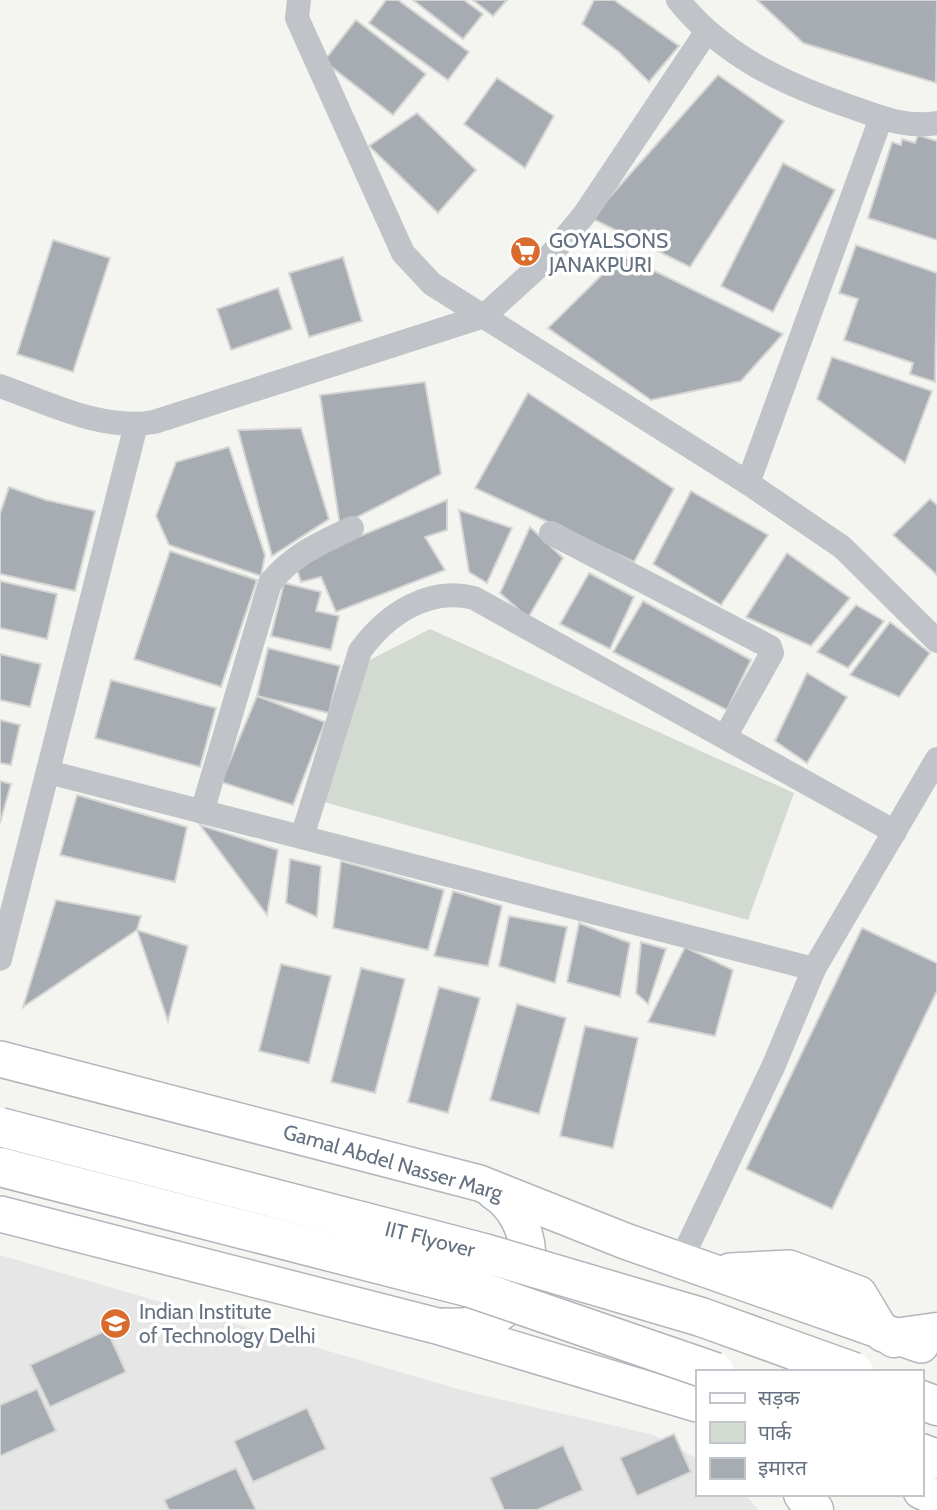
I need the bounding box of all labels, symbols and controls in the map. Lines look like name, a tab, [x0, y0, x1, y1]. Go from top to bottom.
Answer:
place label: GOYALSONS JANAKPURI	[548, 228, 668, 277]
supermarket icon: GOYALSONS JANAKPURI	[509, 235, 543, 269]
street label: Gamal Abdel Nasser Marg	[280, 1119, 506, 1205]
street label: IIT Flyover	[382, 1216, 478, 1262]
place label: Indian Institute of Technology Delhi	[139, 1299, 315, 1348]
school or university icon: Indian Institute of Technology Delhi	[99, 1306, 133, 1340]
legend	[696, 1370, 923, 1496]
text: सड़क	[758, 1385, 800, 1410]
text: पार्क	[758, 1420, 792, 1445]
text: इमारत	[758, 1455, 808, 1480]

